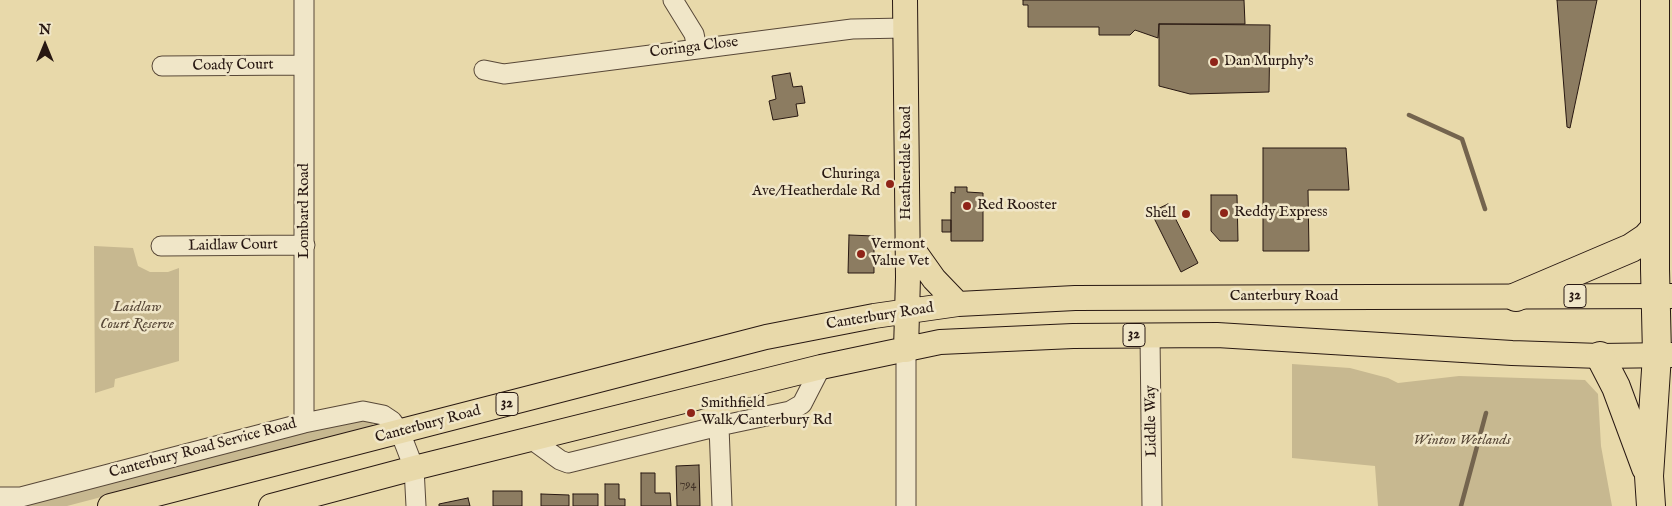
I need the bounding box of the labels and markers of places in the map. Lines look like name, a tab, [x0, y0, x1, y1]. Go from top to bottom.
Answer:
place label: Dan Murphy's	[1224, 53, 1314, 71]
marker: Dan Murphy's	[1208, 56, 1220, 68]
place label: Churinga Ave/Heatherdale Rd	[752, 166, 880, 201]
marker: Churinga Ave/Heatherdale Rd	[884, 178, 896, 190]
place label: Red Rooster	[977, 197, 1057, 215]
marker: Red Rooster	[961, 200, 973, 212]
place label: Reddy Express	[1234, 204, 1328, 222]
place label: Shell	[1145, 205, 1176, 223]
marker: Reddy Express	[1218, 207, 1230, 219]
marker: Shell	[1180, 208, 1192, 220]
place label: Vermont Value Vet	[871, 236, 929, 271]
marker: Vermont Value Vet	[855, 248, 867, 260]
place label: Smithfield Walk/Canterbury Rd	[701, 395, 832, 430]
marker: Smithfield Walk/Canterbury Rd	[685, 407, 697, 419]

